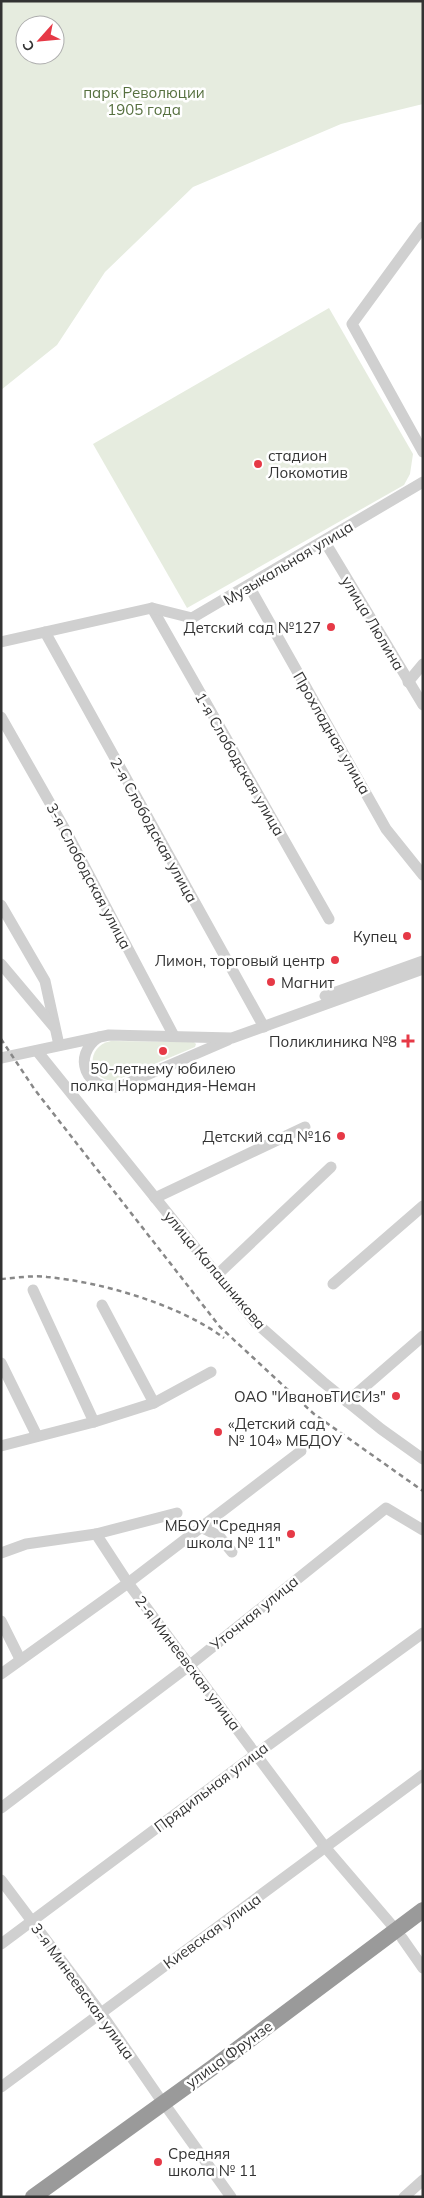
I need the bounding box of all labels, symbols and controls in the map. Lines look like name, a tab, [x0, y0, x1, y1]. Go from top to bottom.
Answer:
north arrow	[15, 15, 65, 65]
text: С	[18, 38, 39, 54]
park label: парк Революции 1905 года	[83, 83, 205, 119]
place label: стадион Локомотив	[268, 446, 348, 482]
marker: стадион Локомотив	[252, 458, 264, 470]
street label: Музыкальная улица	[220, 517, 356, 609]
street label: улица Люлина	[337, 572, 409, 674]
place label: Детский сад №127	[183, 618, 321, 637]
marker: Детский сад №127	[325, 621, 337, 633]
street label: Прохладная улица	[289, 668, 375, 798]
street label: 1-я Слободская улица	[191, 689, 289, 839]
street label: 2-я Слободская улица	[106, 754, 202, 906]
street label: 3-я Слободская улица	[42, 800, 136, 952]
place label: Купец	[353, 927, 397, 946]
marker: Купец	[401, 930, 413, 942]
place label: Лимон, торговый центр	[155, 951, 325, 970]
marker: Лимон, торговый центр	[329, 954, 341, 966]
place label: Магнит	[281, 973, 335, 992]
marker: Магнит	[265, 976, 277, 988]
place label: Поликлиника №8	[269, 1032, 397, 1051]
marker: Поликлиника №8	[401, 1034, 415, 1048]
marker: 50-летнему юбилею полка Нормандия-Неман	[157, 1045, 169, 1057]
place label: 50-летнему юбилею полка Нормандия-Неман	[70, 1059, 256, 1095]
place label: Детский сад №16	[202, 1127, 331, 1146]
marker: Детский сад №16	[335, 1130, 347, 1142]
street label: улица Калашникова	[160, 1207, 270, 1333]
place label: ОАО "ИвановТИСИз"	[234, 1387, 386, 1406]
marker: ОАО "ИвановТИСИз"	[390, 1390, 402, 1402]
place label: «Детский сад № 104» МБДОУ	[228, 1414, 342, 1450]
marker: «Детский сад № 104» МБДОУ	[212, 1426, 224, 1438]
place label: МБОУ "Средняя школа № 11"	[165, 1516, 281, 1552]
marker: МБОУ "Средняя школа № 11"	[285, 1528, 297, 1540]
street label: Уточная улица	[205, 1572, 302, 1655]
street label: 2-я Минеевская улица	[131, 1592, 245, 1734]
street label: Прядильная улица	[150, 1738, 272, 1836]
street label: Киевская улица	[159, 1889, 265, 1973]
street label: 3-я Минеевская улица	[27, 1919, 139, 2063]
street label: улица Фрунзе	[182, 2016, 276, 2092]
place label: Средняя школа № 11	[168, 2144, 257, 2180]
marker: Средняя школа № 11	[152, 2156, 164, 2168]

